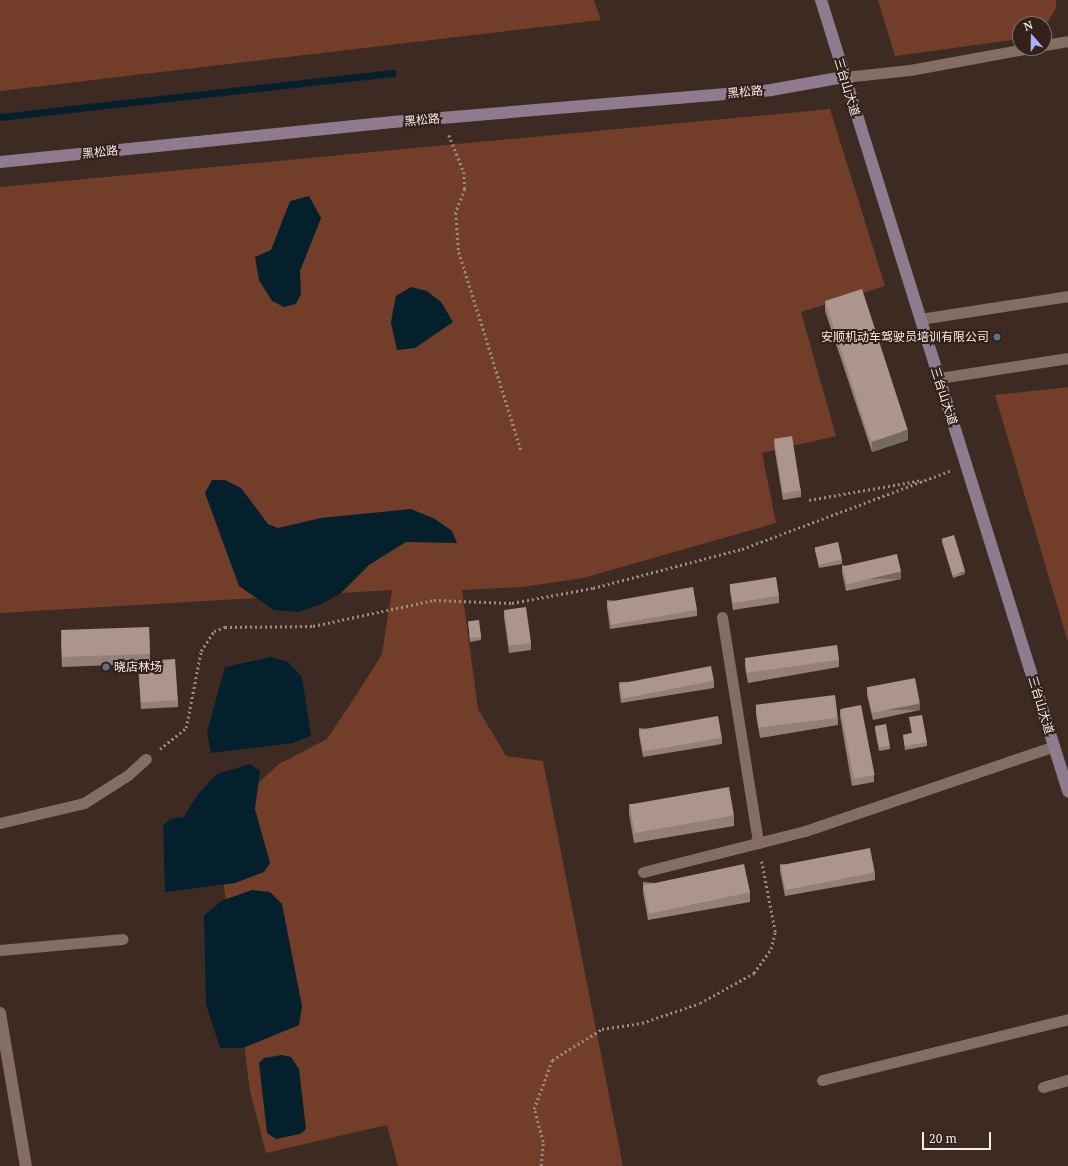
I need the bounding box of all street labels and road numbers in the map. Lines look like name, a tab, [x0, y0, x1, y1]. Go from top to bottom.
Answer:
street label: 三台山大道	[831, 56, 863, 118]
street label: 黑松路	[726, 83, 764, 101]
street label: 黑松路	[403, 111, 441, 129]
street label: 黑松路	[81, 143, 119, 161]
street label: 三台山大道	[928, 365, 960, 427]
street label: 三台山大道	[1025, 674, 1057, 736]

